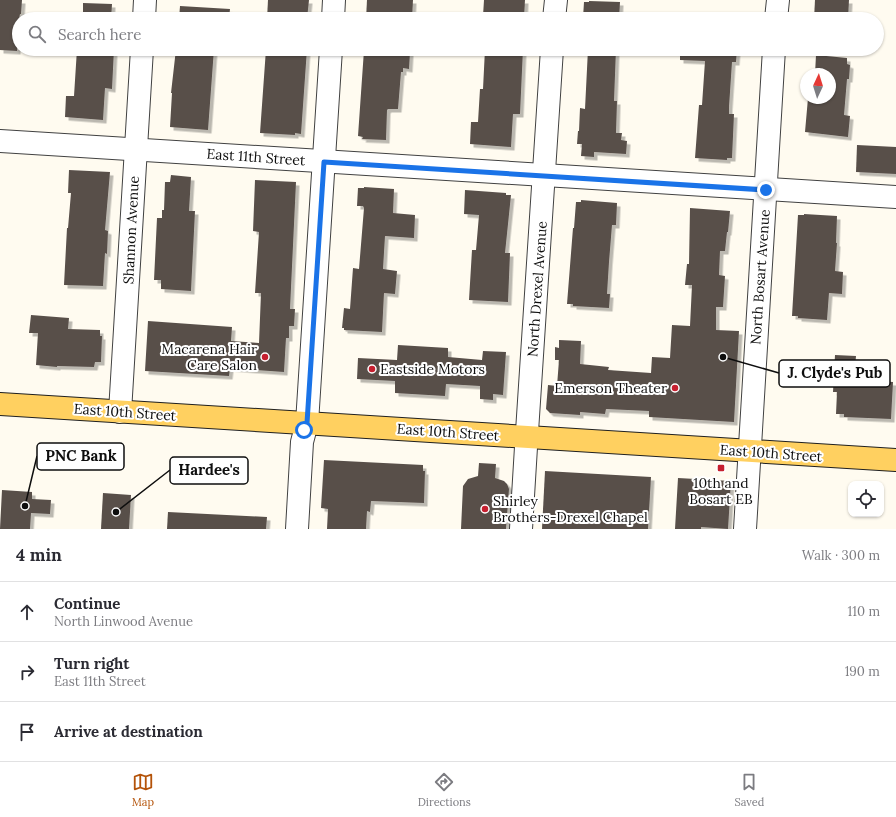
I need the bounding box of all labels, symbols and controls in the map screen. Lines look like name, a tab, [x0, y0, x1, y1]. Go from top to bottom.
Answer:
search box	[12, 12, 884, 56]
icon: search	[26, 23, 48, 45]
text: Search here	[58, 25, 141, 44]
north arrow	[800, 68, 836, 104]
street label: East 11th Street	[206, 145, 307, 169]
street label: Shannon Avenue	[119, 175, 143, 285]
route end	[757, 181, 775, 199]
street label: North Bosart Avenue	[746, 208, 774, 345]
street label: North Drexel Avenue	[523, 220, 551, 358]
place label: Macarena Hair Care Salon	[161, 340, 257, 374]
marker: Macarena Hair Care Salon	[260, 352, 270, 362]
place label: Eastside Motors	[380, 360, 485, 378]
callout: J. Clyde's Pub	[779, 360, 890, 387]
text: J. Clyde's Pub	[788, 363, 883, 382]
marker: Eastside Motors	[367, 364, 377, 374]
place label: Emerson Theater	[554, 379, 667, 397]
marker: Emerson Theater	[670, 383, 680, 393]
street label: East 10th Street	[73, 399, 177, 425]
street label: East 10th Street	[396, 419, 500, 445]
route start	[295, 421, 313, 439]
street label: East 10th Street	[719, 440, 823, 466]
callout: PNC Bank	[37, 443, 124, 470]
text: PNC Bank	[45, 446, 117, 465]
callout: Hardee's	[170, 457, 248, 484]
text: Hardee's	[178, 460, 240, 479]
marker: 10th and Bosart EB	[716, 463, 726, 473]
place label: 10th and Bosart EB	[689, 474, 753, 508]
map controls	[848, 481, 884, 517]
button: locate	[848, 481, 884, 517]
place label: Shirley Brothers-Drexel Chapel	[493, 492, 648, 526]
marker: Shirley Brothers-Drexel Chapel	[480, 504, 490, 514]
text: 4 min	[16, 544, 62, 566]
text: Walk · 300 m	[802, 547, 880, 564]
text: Continue	[54, 594, 120, 613]
icon: ahead	[16, 601, 38, 623]
text: 110 m	[847, 603, 880, 620]
text: North Linwood Avenue	[54, 613, 193, 630]
text: Turn right	[54, 654, 130, 673]
icon: right	[16, 661, 38, 683]
text: 190 m	[845, 663, 880, 680]
text: East 11th Street	[54, 673, 146, 690]
icon: arrive	[16, 721, 38, 743]
text: Arrive at destination	[54, 722, 203, 741]
tab: Map	[132, 771, 154, 809]
tab: Directions	[418, 771, 471, 809]
tab: Saved	[734, 771, 764, 809]

